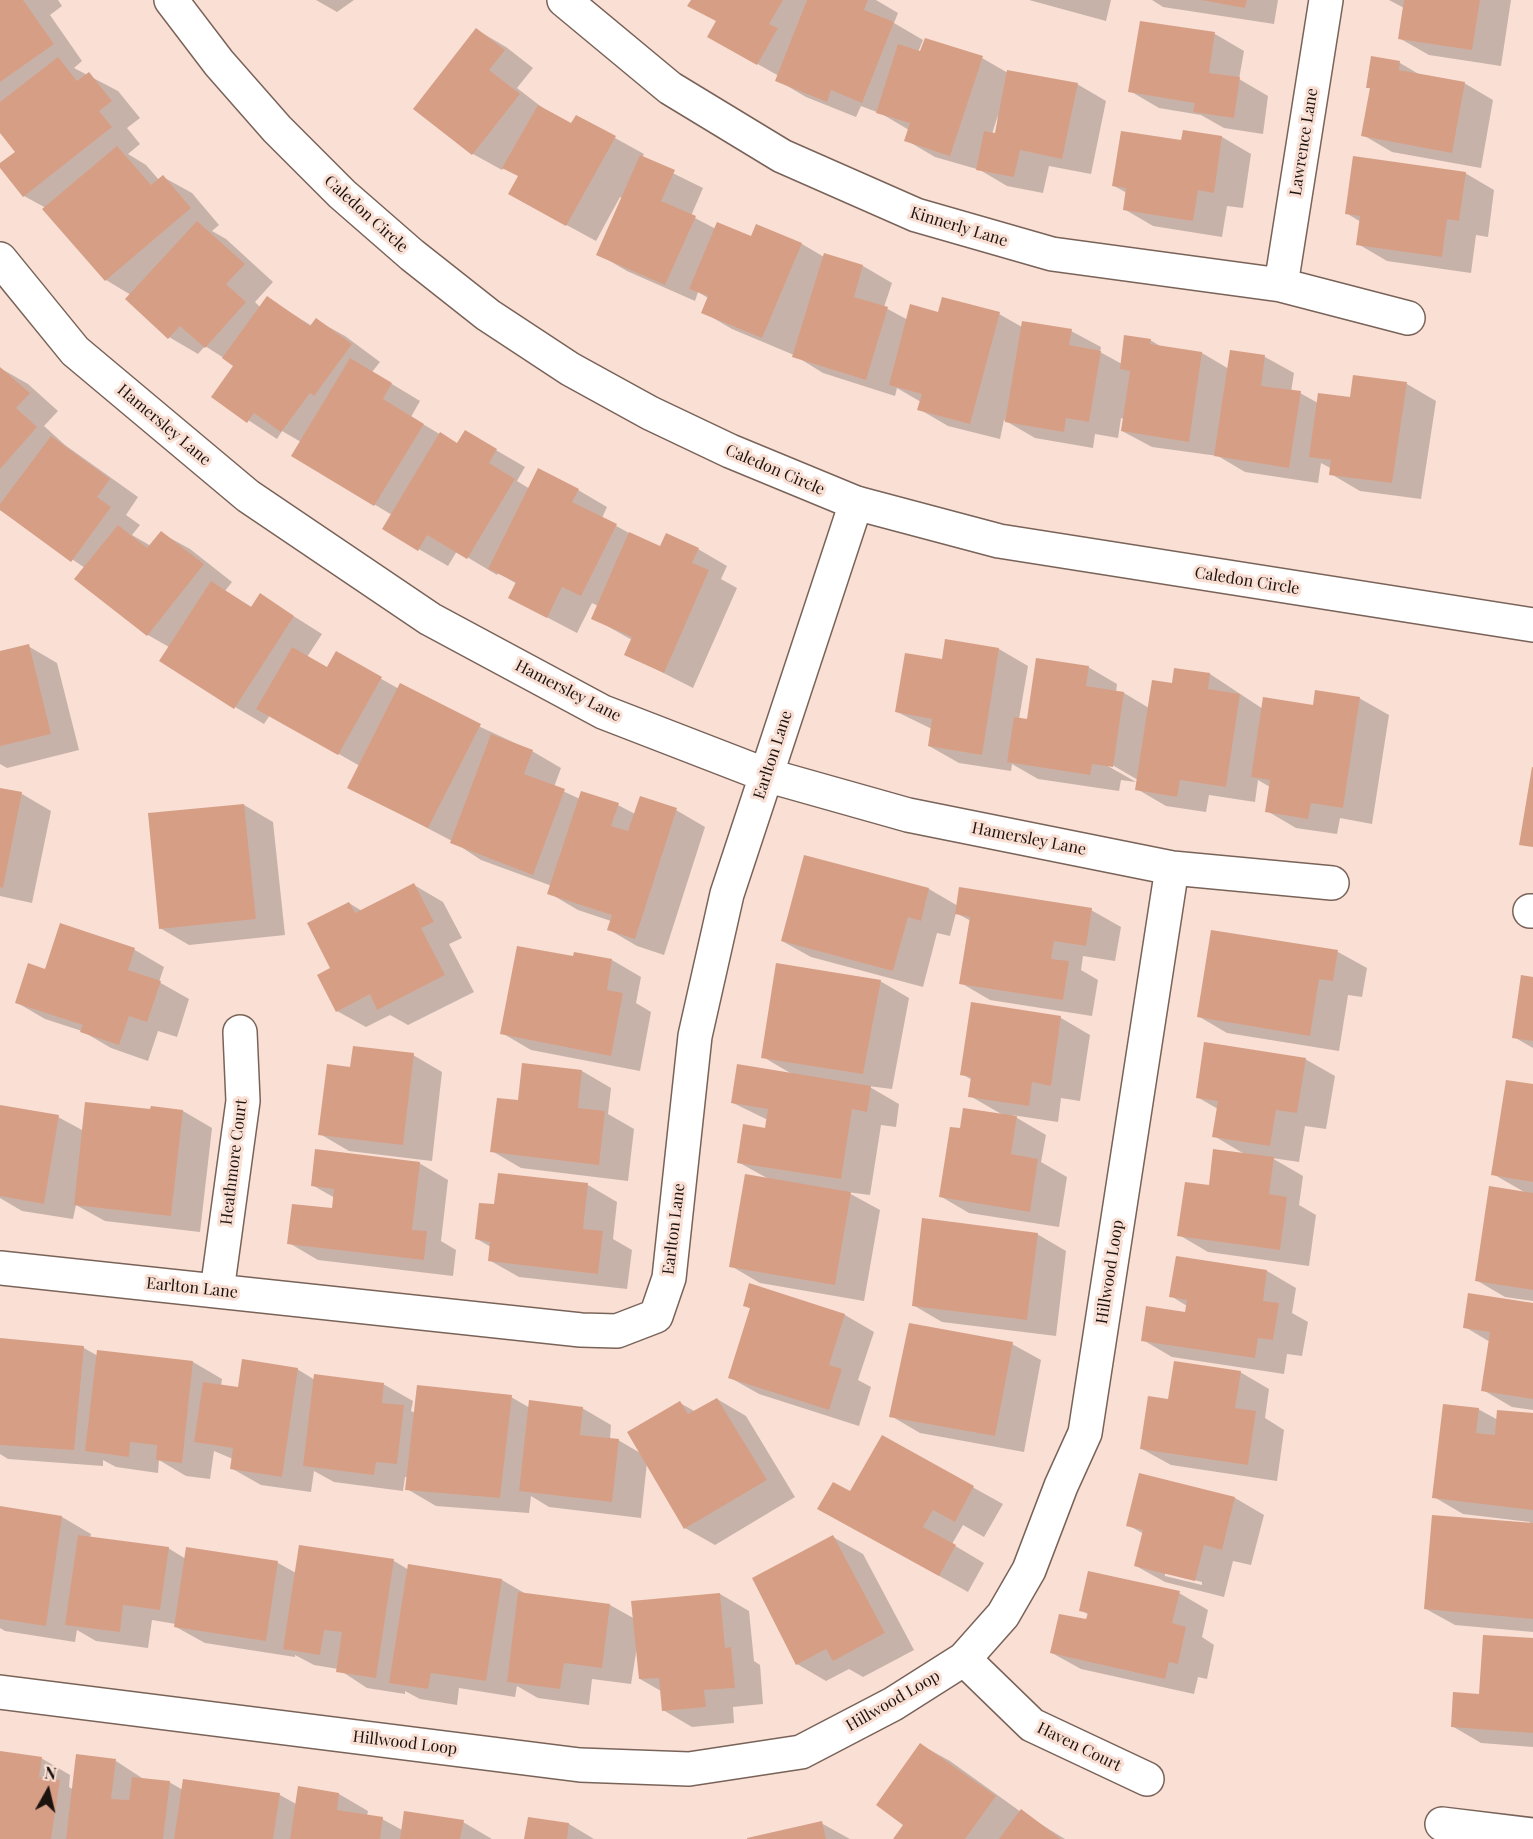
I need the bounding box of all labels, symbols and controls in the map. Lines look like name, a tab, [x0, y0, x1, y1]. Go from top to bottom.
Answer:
street label: Lawrence Lane	[1286, 87, 1322, 197]
street label: Caledon Circle	[320, 171, 412, 257]
street label: Kinnerly Lane	[908, 203, 1010, 251]
street label: Hamersley Lane	[113, 380, 215, 470]
street label: Caledon Circle	[723, 440, 827, 500]
street label: Caledon Circle	[1193, 563, 1301, 599]
street label: Hamersley Lane	[512, 656, 624, 726]
street label: Earlton Lane	[750, 708, 796, 802]
street label: Hamersley Lane	[970, 819, 1088, 859]
street label: Heathmore Court	[217, 1098, 251, 1226]
street label: Earlton Lane	[659, 1182, 689, 1276]
street label: Hillwood Loop	[1092, 1219, 1128, 1325]
street label: Earlton Lane	[145, 1274, 239, 1302]
street label: Hillwood Loop	[843, 1666, 943, 1736]
street label: Haven Court	[1034, 1718, 1124, 1776]
street label: Hillwood Loop	[352, 1727, 458, 1759]
north arrow	[18, 1761, 78, 1821]
text: N	[43, 1761, 58, 1784]

